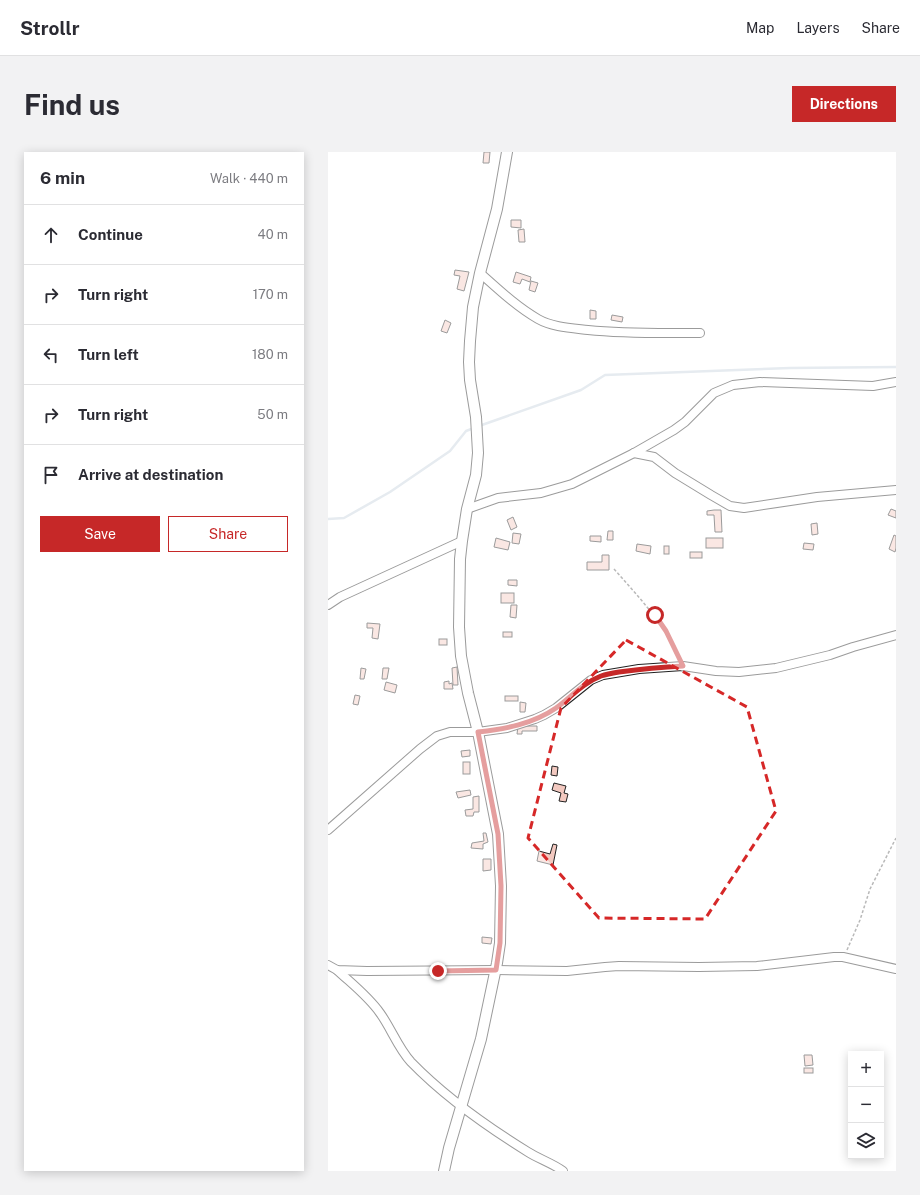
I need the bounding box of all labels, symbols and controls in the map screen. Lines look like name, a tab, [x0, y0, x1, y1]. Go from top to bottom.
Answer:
text: Strollr	[20, 17, 79, 39]
text: Map	[746, 20, 774, 36]
text: Layers	[796, 20, 840, 36]
text: Share	[862, 20, 900, 36]
button: Directions	[792, 86, 896, 122]
text: Find us	[24, 88, 120, 121]
text: 6 min	[40, 168, 85, 188]
text: Walk · 440 m	[210, 171, 288, 186]
icon: ahead	[40, 224, 62, 246]
text: Continue	[78, 226, 143, 243]
text: 40 m	[257, 227, 288, 242]
icon: right	[40, 284, 62, 306]
text: Turn right	[78, 286, 148, 303]
text: 170 m	[253, 287, 288, 302]
icon: left	[40, 344, 62, 366]
text: Turn left	[78, 346, 139, 363]
text: 180 m	[252, 347, 288, 362]
icon: right	[40, 404, 62, 426]
text: Turn right	[78, 406, 148, 423]
text: 50 m	[257, 407, 288, 422]
icon: arrive	[40, 464, 62, 486]
text: Arrive at destination	[78, 466, 223, 483]
button: Save	[40, 516, 160, 552]
button: Share	[168, 516, 288, 552]
route start	[646, 606, 664, 624]
route end	[429, 962, 447, 980]
map controls	[848, 1051, 884, 1159]
button: +	[848, 1051, 884, 1087]
button: −	[848, 1087, 884, 1123]
button: layers	[848, 1123, 884, 1159]

